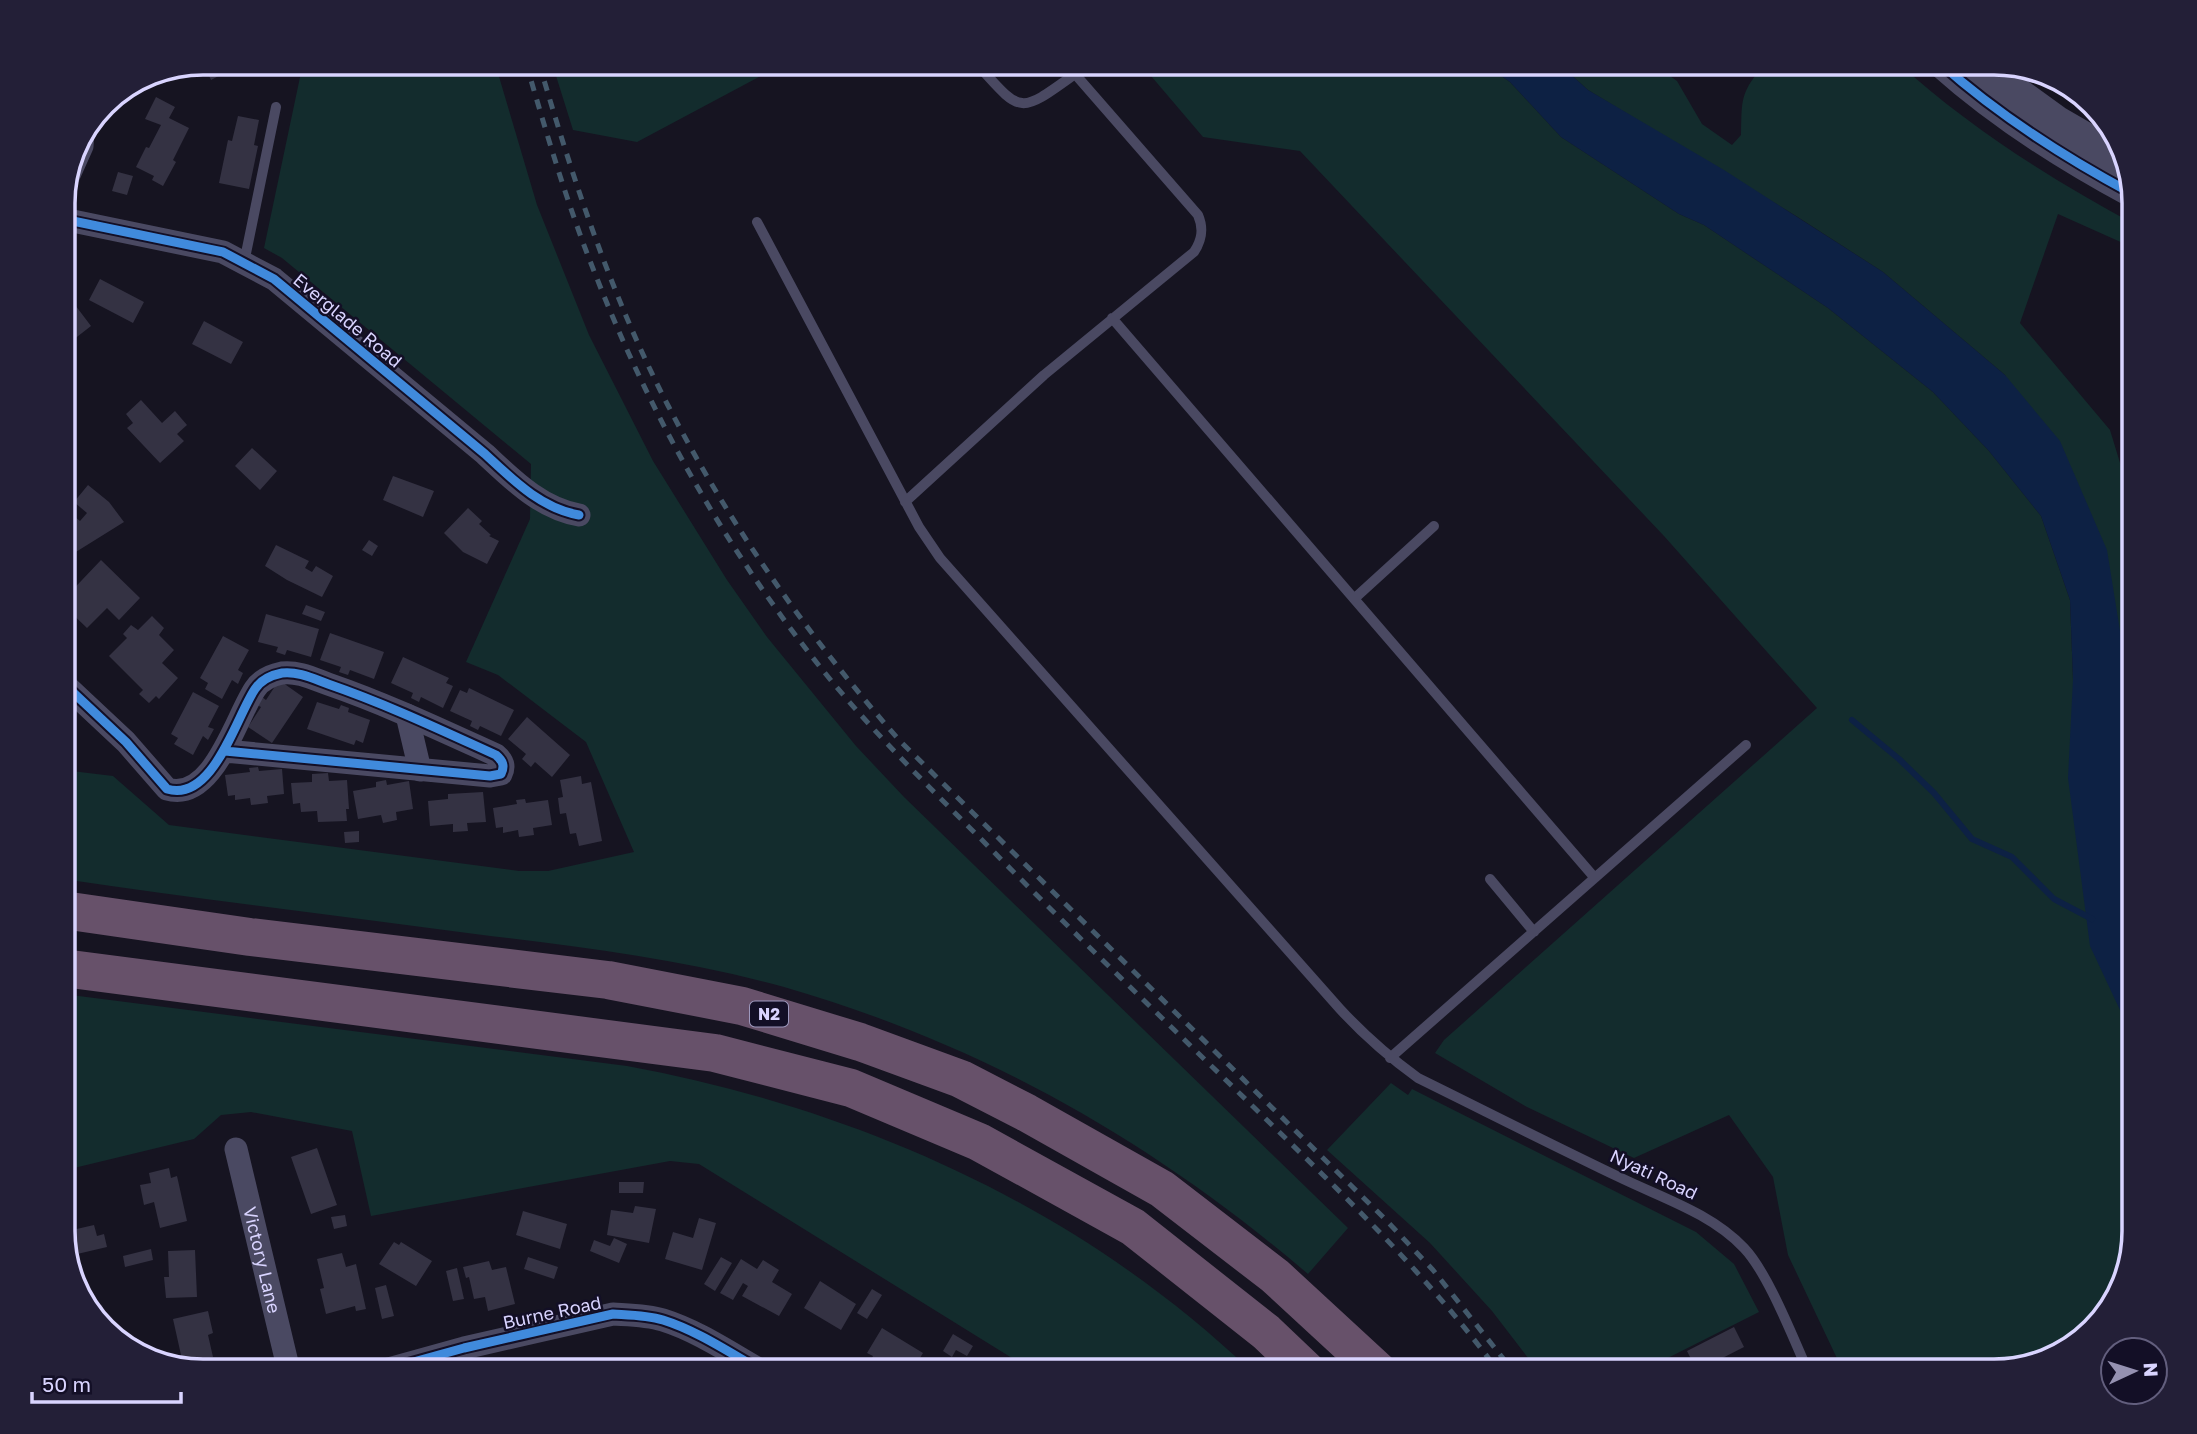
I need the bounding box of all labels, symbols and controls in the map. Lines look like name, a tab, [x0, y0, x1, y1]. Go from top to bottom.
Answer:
street label: Everglade Road	[289, 268, 407, 372]
road number: N2	[750, 1002, 788, 1026]
street label: Nyati Road	[1607, 1144, 1701, 1204]
street label: Victory Lane	[239, 1204, 286, 1315]
street label: Burne Road	[501, 1291, 603, 1333]
north arrow	[2099, 1336, 2169, 1406]
scale bar	[32, 1360, 180, 1404]
text: N	[2139, 1362, 2163, 1378]
text: 50 m	[42, 1371, 91, 1397]

